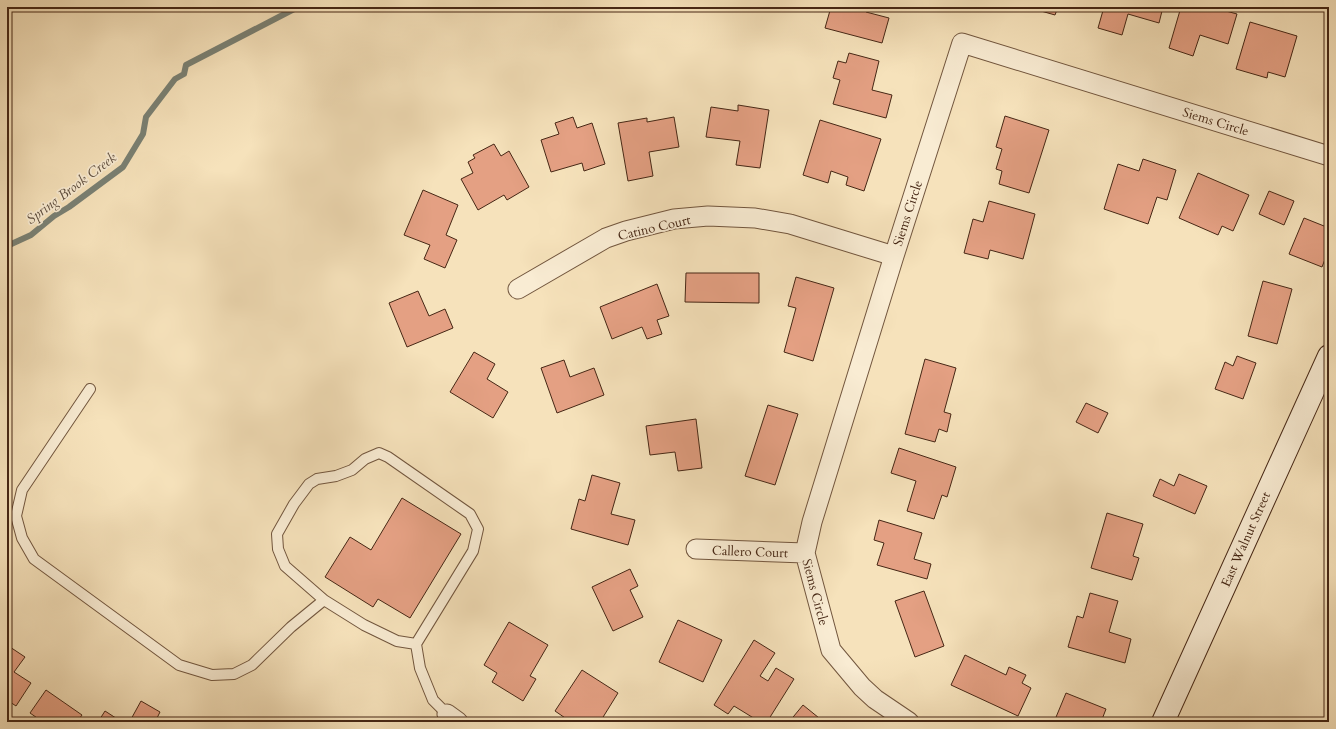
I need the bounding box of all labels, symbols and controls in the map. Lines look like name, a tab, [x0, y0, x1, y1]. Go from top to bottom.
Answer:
street label: Siems Circle	[1180, 103, 1251, 141]
water label: Spring Brook Creek	[22, 148, 120, 229]
street label: Siems Circle	[889, 178, 927, 249]
street label: Catino Court	[616, 211, 692, 245]
street label: East Walnut Street	[1217, 489, 1275, 590]
street label: Callero Court	[712, 542, 788, 562]
street label: Siems Circle	[797, 557, 833, 628]

